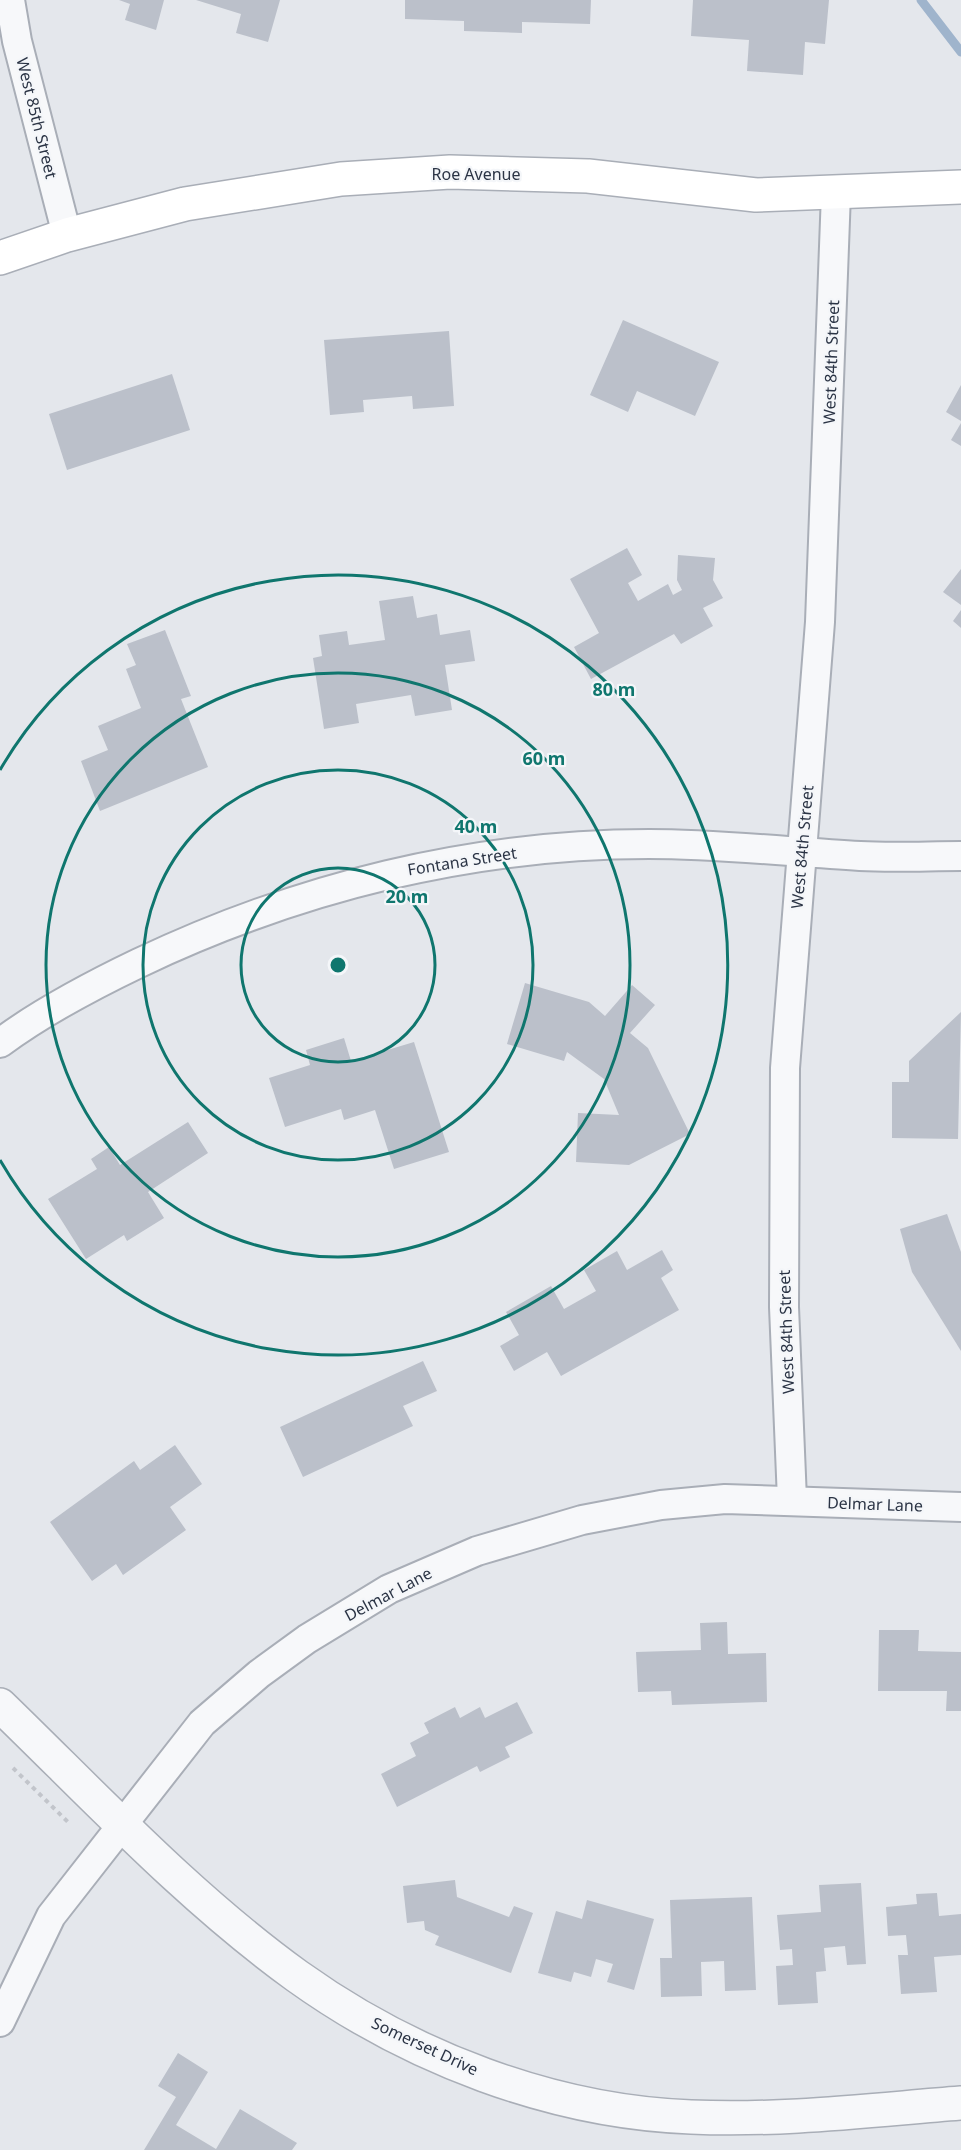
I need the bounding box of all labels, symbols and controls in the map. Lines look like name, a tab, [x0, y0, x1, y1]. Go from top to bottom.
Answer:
street label: West 85th Street	[11, 55, 63, 181]
street label: Roe Avenue	[432, 163, 521, 185]
street label: West 84th Street	[818, 299, 844, 424]
text: 80 m	[593, 677, 635, 701]
text: 60 m	[523, 746, 565, 770]
street label: West 84th Street	[786, 784, 818, 910]
text: 40 m	[455, 814, 497, 838]
street label: Fontana Street	[406, 841, 518, 880]
text: 20 m	[386, 884, 428, 908]
centre of rings	[328, 955, 348, 975]
street label: West 84th Street	[773, 1269, 799, 1394]
street label: Delmar Lane	[827, 1491, 923, 1517]
street label: Delmar Lane	[341, 1562, 435, 1626]
street label: Somerset Drive	[368, 2012, 482, 2080]

